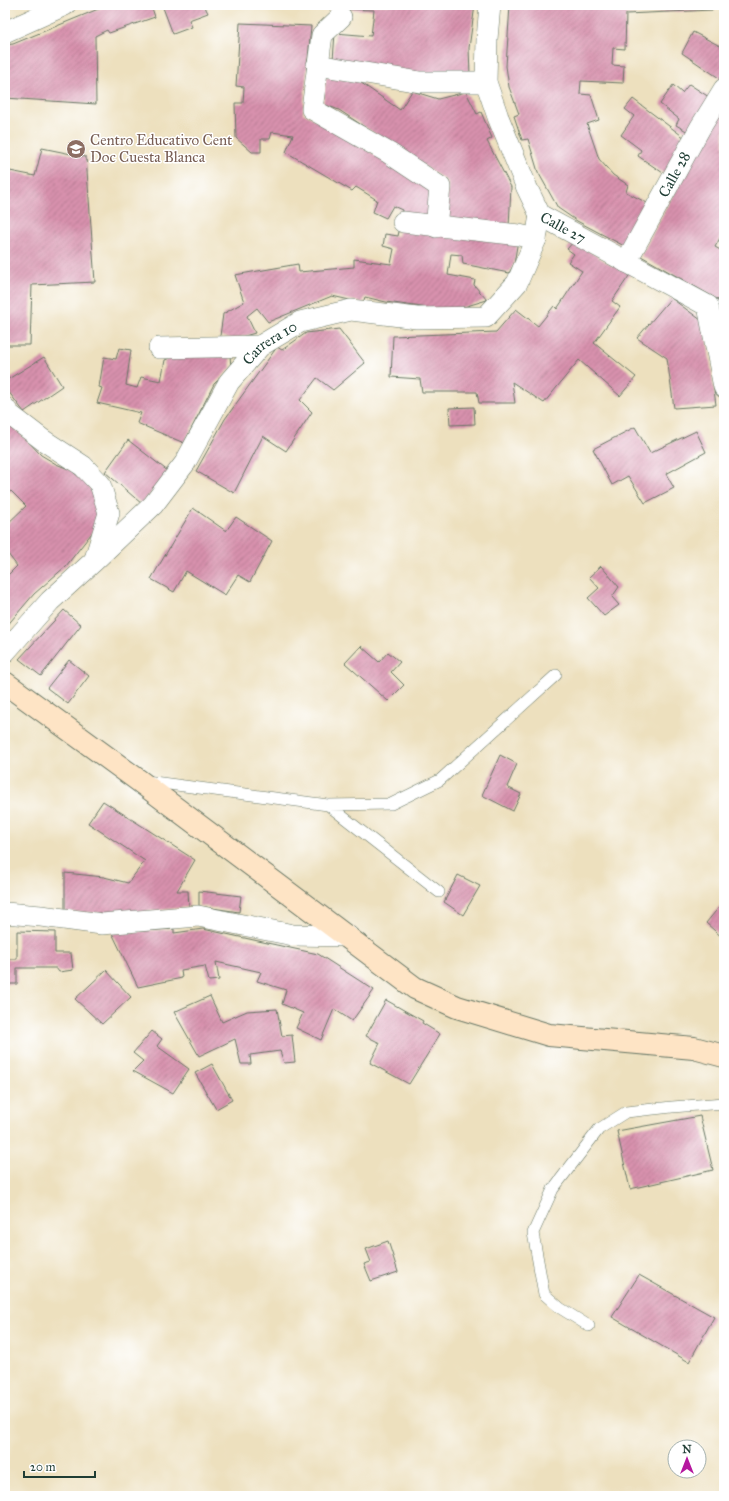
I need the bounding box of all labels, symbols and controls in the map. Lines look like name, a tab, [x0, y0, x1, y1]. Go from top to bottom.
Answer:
place label: Centro Educativo Cent Doc Cuesta Blanca	[90, 131, 233, 166]
school or university icon: Centro Educativo Cent Doc Cuesta Blanca	[65, 138, 87, 160]
street label: Calle 28	[654, 148, 694, 200]
street label: Calle 27	[537, 208, 589, 247]
street label: Carrera 10	[239, 317, 300, 369]
north arrow	[667, 1439, 707, 1479]
text: N	[682, 1443, 692, 1456]
scale bar	[24, 1453, 95, 1479]
text: 20 m	[30, 1460, 56, 1474]

